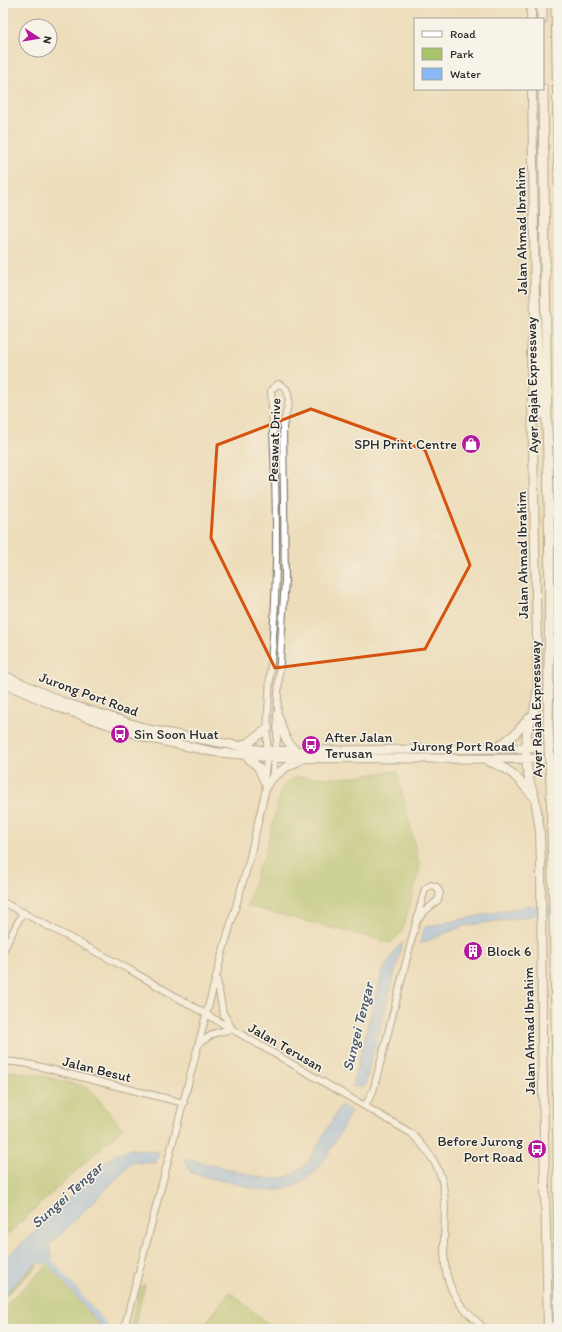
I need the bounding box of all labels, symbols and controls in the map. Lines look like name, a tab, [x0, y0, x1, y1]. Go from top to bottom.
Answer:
north arrow	[18, 18, 58, 58]
legend	[414, 18, 544, 90]
text: Road	[450, 27, 476, 41]
text: N	[40, 35, 54, 45]
text: Park	[450, 47, 474, 61]
text: Water	[450, 67, 481, 81]
street label: Jalan Ahmad Ibrahim	[512, 167, 531, 295]
street label: Ayer Rajah Expressway	[523, 316, 542, 453]
street label: Pesawat Drive	[265, 397, 284, 482]
shop icon: SPH Print Centre	[460, 433, 482, 455]
place label: SPH Print Centre	[354, 436, 457, 453]
street label: Jalan Ahmad Ibrahim	[513, 491, 532, 619]
street label: Ayer Rajah Expressway	[527, 640, 546, 777]
street label: Jurong Port Road	[37, 669, 141, 720]
bus stop icon: Sin Soon Huat	[109, 723, 131, 745]
place label: Sin Soon Huat	[134, 726, 219, 743]
place label: After Jalan Terusan	[325, 729, 393, 762]
bus stop icon: After Jalan Terusan	[300, 734, 322, 756]
street label: Jurong Port Road	[411, 738, 516, 755]
building icon: Block 6	[462, 940, 484, 962]
place label: Block 6	[487, 943, 531, 960]
street label: Jalan Ahmad Ibrahim	[520, 967, 539, 1095]
water label: Sungei Tengar	[338, 979, 378, 1073]
street label: Jalan Terusan	[245, 1019, 327, 1076]
street label: Jalan Besut	[61, 1053, 133, 1086]
place label: Before Jurong Port Road	[438, 1133, 524, 1166]
bus stop icon: Before Jurong Port Road	[526, 1138, 548, 1160]
water label: Sungei Tengar	[27, 1156, 108, 1232]

